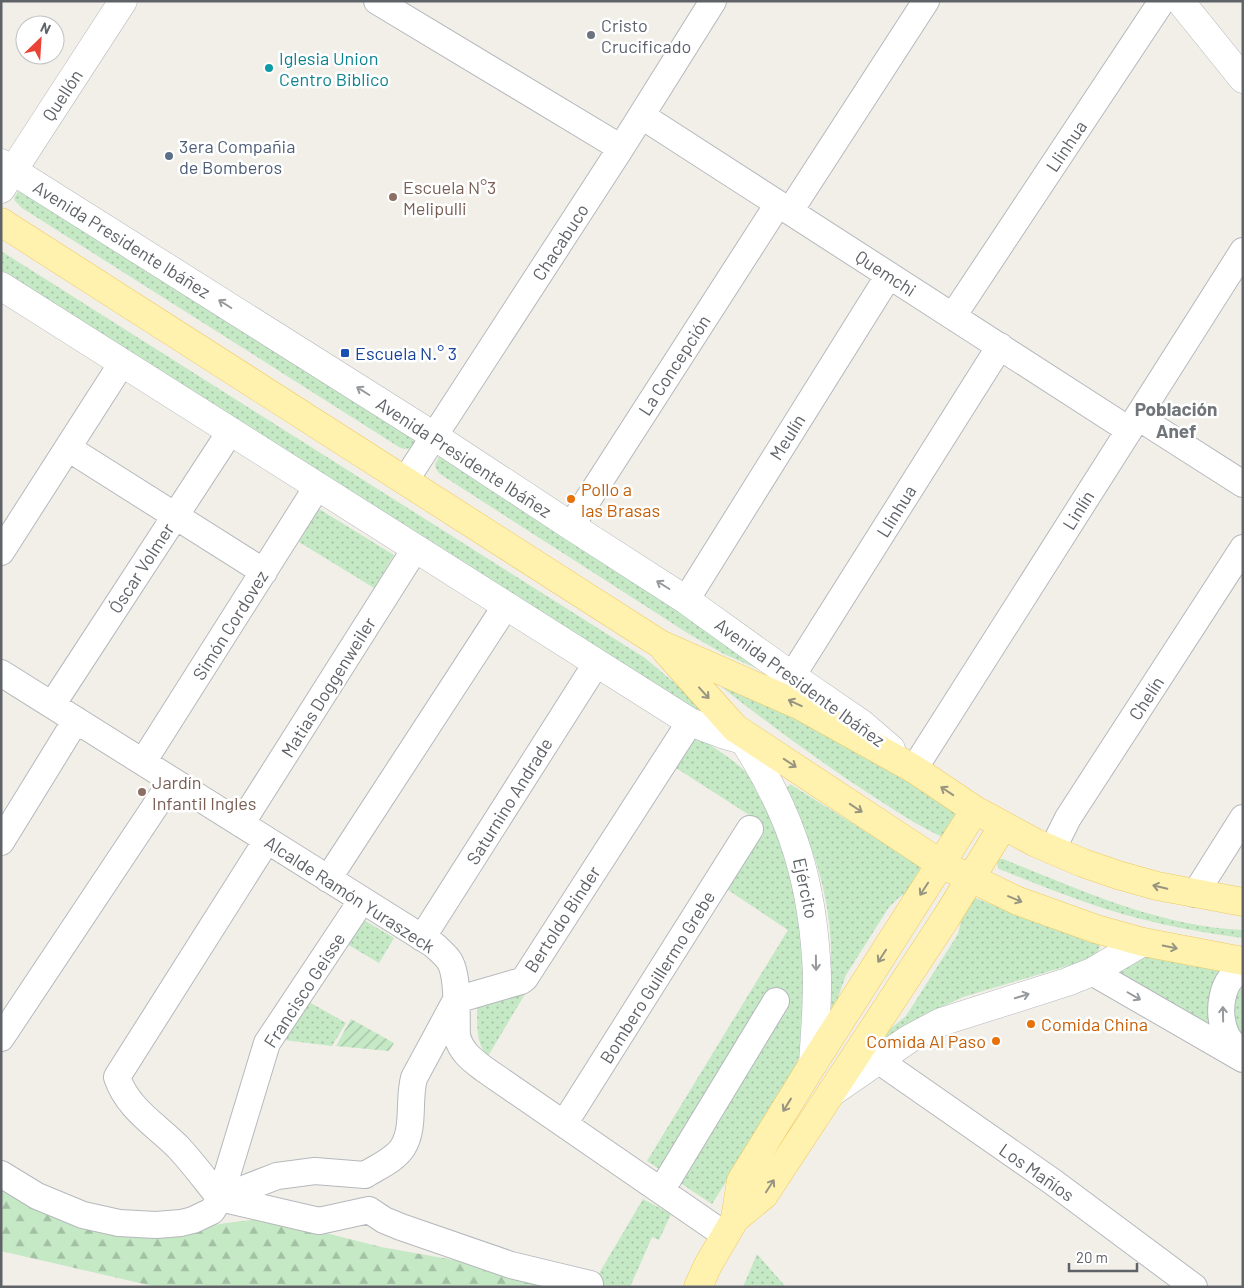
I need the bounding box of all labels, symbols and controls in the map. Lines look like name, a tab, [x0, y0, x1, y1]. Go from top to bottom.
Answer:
place label: Cristo Crucificado	[601, 14, 691, 57]
north arrow	[15, 15, 65, 65]
text: N	[38, 18, 54, 37]
marker: Cristo Crucificado	[585, 29, 597, 41]
place label: Iglesia Union Centro Biblico	[279, 47, 389, 90]
marker: Iglesia Union Centro Biblico	[263, 62, 275, 74]
street label: Quellón	[37, 65, 87, 125]
street label: Llinhua	[1041, 116, 1091, 176]
place label: 3era Compañia de Bomberos	[179, 135, 295, 178]
marker: 3era Compañia de Bomberos	[163, 150, 175, 162]
street label: Avenida Presidente Ibáñez	[29, 175, 215, 303]
place label: Escuela N°3 Melipulli	[403, 176, 496, 219]
marker: Escuela N°3 Melipulli	[387, 191, 399, 203]
street label: Chacabuco	[527, 200, 593, 284]
street label: Quemchi	[851, 245, 921, 301]
one-way arrow	[219, 299, 233, 309]
street label: La Concepción	[633, 311, 715, 419]
place label: Escuela N.° 3	[355, 342, 457, 364]
marker: Escuela N.° 3	[339, 347, 351, 359]
one-way arrow	[356, 386, 370, 396]
street label: Avenida Presidente Ibáñez	[372, 392, 556, 522]
district label: Población Anef	[1135, 397, 1217, 442]
street label: Meulín	[764, 410, 810, 464]
place label: Pollo a las Brasas	[581, 478, 660, 521]
street label: Llinhua	[872, 481, 920, 541]
street label: Linlín	[1057, 486, 1099, 534]
marker: Pollo a las Brasas	[565, 493, 577, 505]
street label: Óscar Volmer	[104, 518, 179, 617]
street label: Simón Cordovez	[188, 566, 272, 684]
one-way arrow	[657, 580, 671, 590]
street label: Matias Doggenweiler	[276, 613, 380, 761]
street label: Avenida Presidente Ibáñez	[711, 613, 889, 751]
street label: Chelín	[1124, 672, 1168, 724]
one-way arrow	[698, 687, 710, 700]
one-way arrow	[788, 697, 803, 707]
street label: Saturnino Andrade	[461, 734, 557, 868]
one-way arrow	[783, 758, 797, 768]
place label: Jardín Infantil Ingles	[152, 771, 256, 814]
marker: Jardín Infantil Ingles	[136, 786, 148, 798]
one-way arrow	[940, 786, 954, 797]
one-way arrow	[849, 803, 863, 813]
street label: Alcalde Ramón Yuraszeck	[261, 831, 439, 957]
street label: Ejército	[789, 856, 823, 920]
street label: Bertoldo Binder	[519, 861, 605, 976]
one-way arrow	[919, 882, 929, 896]
one-way arrow	[1153, 882, 1169, 891]
street label: Bombero Guillermo Grebe	[595, 887, 719, 1067]
one-way arrow	[1007, 895, 1022, 905]
street label: Francisco Geisse	[259, 928, 349, 1052]
one-way arrow	[1161, 943, 1177, 952]
one-way arrow	[876, 949, 886, 963]
one-way arrow	[811, 954, 821, 971]
one-way arrow	[1014, 990, 1030, 1000]
one-way arrow	[1126, 992, 1140, 1002]
one-way arrow	[1218, 1006, 1228, 1022]
place label: Comida China	[1041, 1013, 1148, 1035]
marker: Comida China	[1025, 1018, 1037, 1030]
place label: Comida Al Paso	[866, 1030, 986, 1052]
marker: Comida Al Paso	[990, 1035, 1002, 1047]
one-way arrow	[782, 1098, 792, 1112]
street label: Los Mañíos	[995, 1138, 1079, 1206]
one-way arrow	[765, 1179, 775, 1193]
scale bar	[1069, 1240, 1136, 1272]
text: 20 m	[1076, 1248, 1108, 1266]

